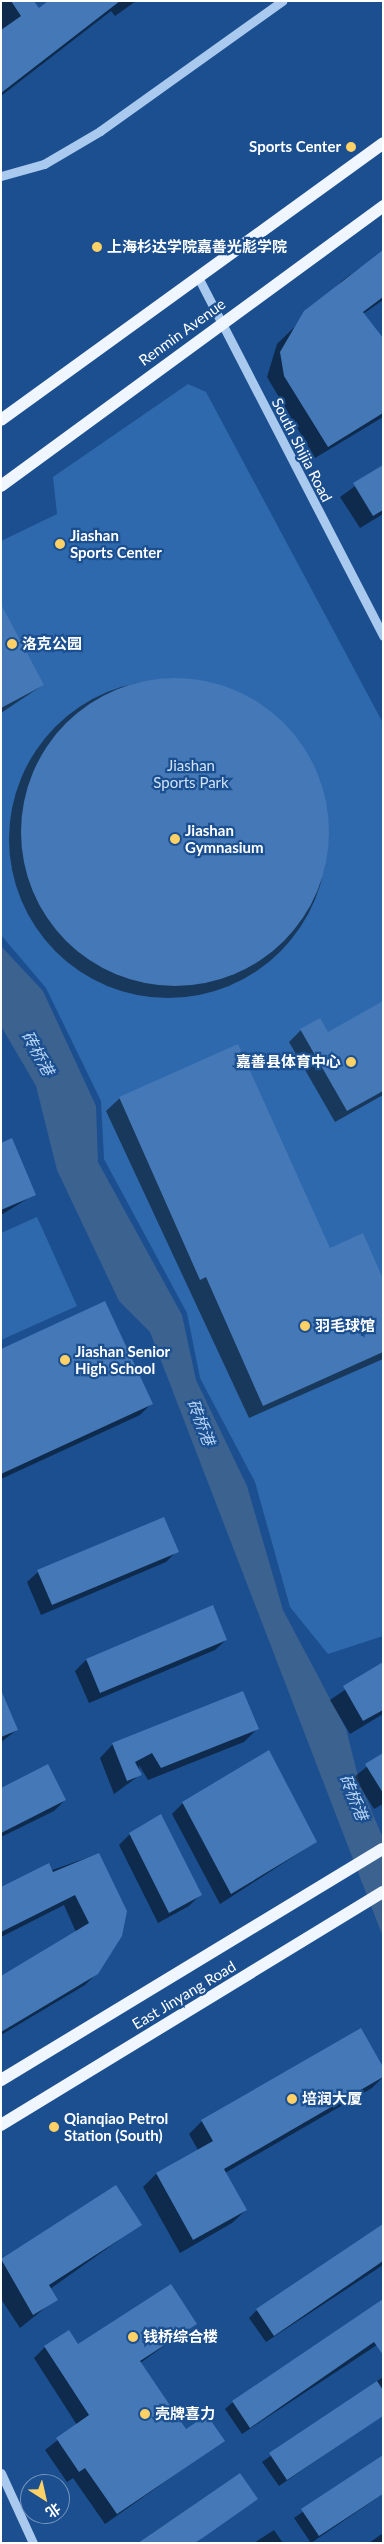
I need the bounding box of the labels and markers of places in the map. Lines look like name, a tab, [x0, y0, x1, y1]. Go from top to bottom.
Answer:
place label: Sports Center	[249, 138, 341, 156]
marker: Sports Center	[345, 141, 357, 153]
place label: 上海杉达学院嘉善光彪学院	[107, 238, 287, 256]
marker: 上海杉达学院嘉善光彪学院	[91, 241, 103, 253]
place label: Jiashan Sports Center	[70, 526, 162, 561]
marker: Jiashan Sports Center	[54, 538, 66, 550]
place label: 洛克公园	[22, 635, 82, 653]
marker: 洛克公园	[6, 638, 18, 650]
place label: Jiashan Gymnasium	[185, 821, 264, 856]
marker: Jiashan Gymnasium	[169, 833, 181, 845]
place label: 嘉善县体育中心	[236, 1053, 341, 1071]
marker: 嘉善县体育中心	[345, 1056, 357, 1068]
place label: 羽毛球馆	[315, 1317, 375, 1335]
marker: 羽毛球馆	[299, 1320, 311, 1332]
place label: Jiashan Senior High School	[75, 1342, 170, 1377]
marker: Jiashan Senior High School	[59, 1354, 71, 1366]
place label: 培润大厦	[302, 2090, 362, 2108]
marker: 培润大厦	[286, 2093, 298, 2105]
place label: Qianqiao Petrol Station (South)	[64, 2109, 168, 2144]
marker: Qianqiao Petrol Station (South)	[48, 2121, 60, 2133]
place label: 钱桥综合楼	[143, 2328, 218, 2346]
marker: 钱桥综合楼	[127, 2331, 139, 2343]
place label: 壳牌喜力	[155, 2405, 215, 2423]
marker: 壳牌喜力	[139, 2408, 151, 2420]

